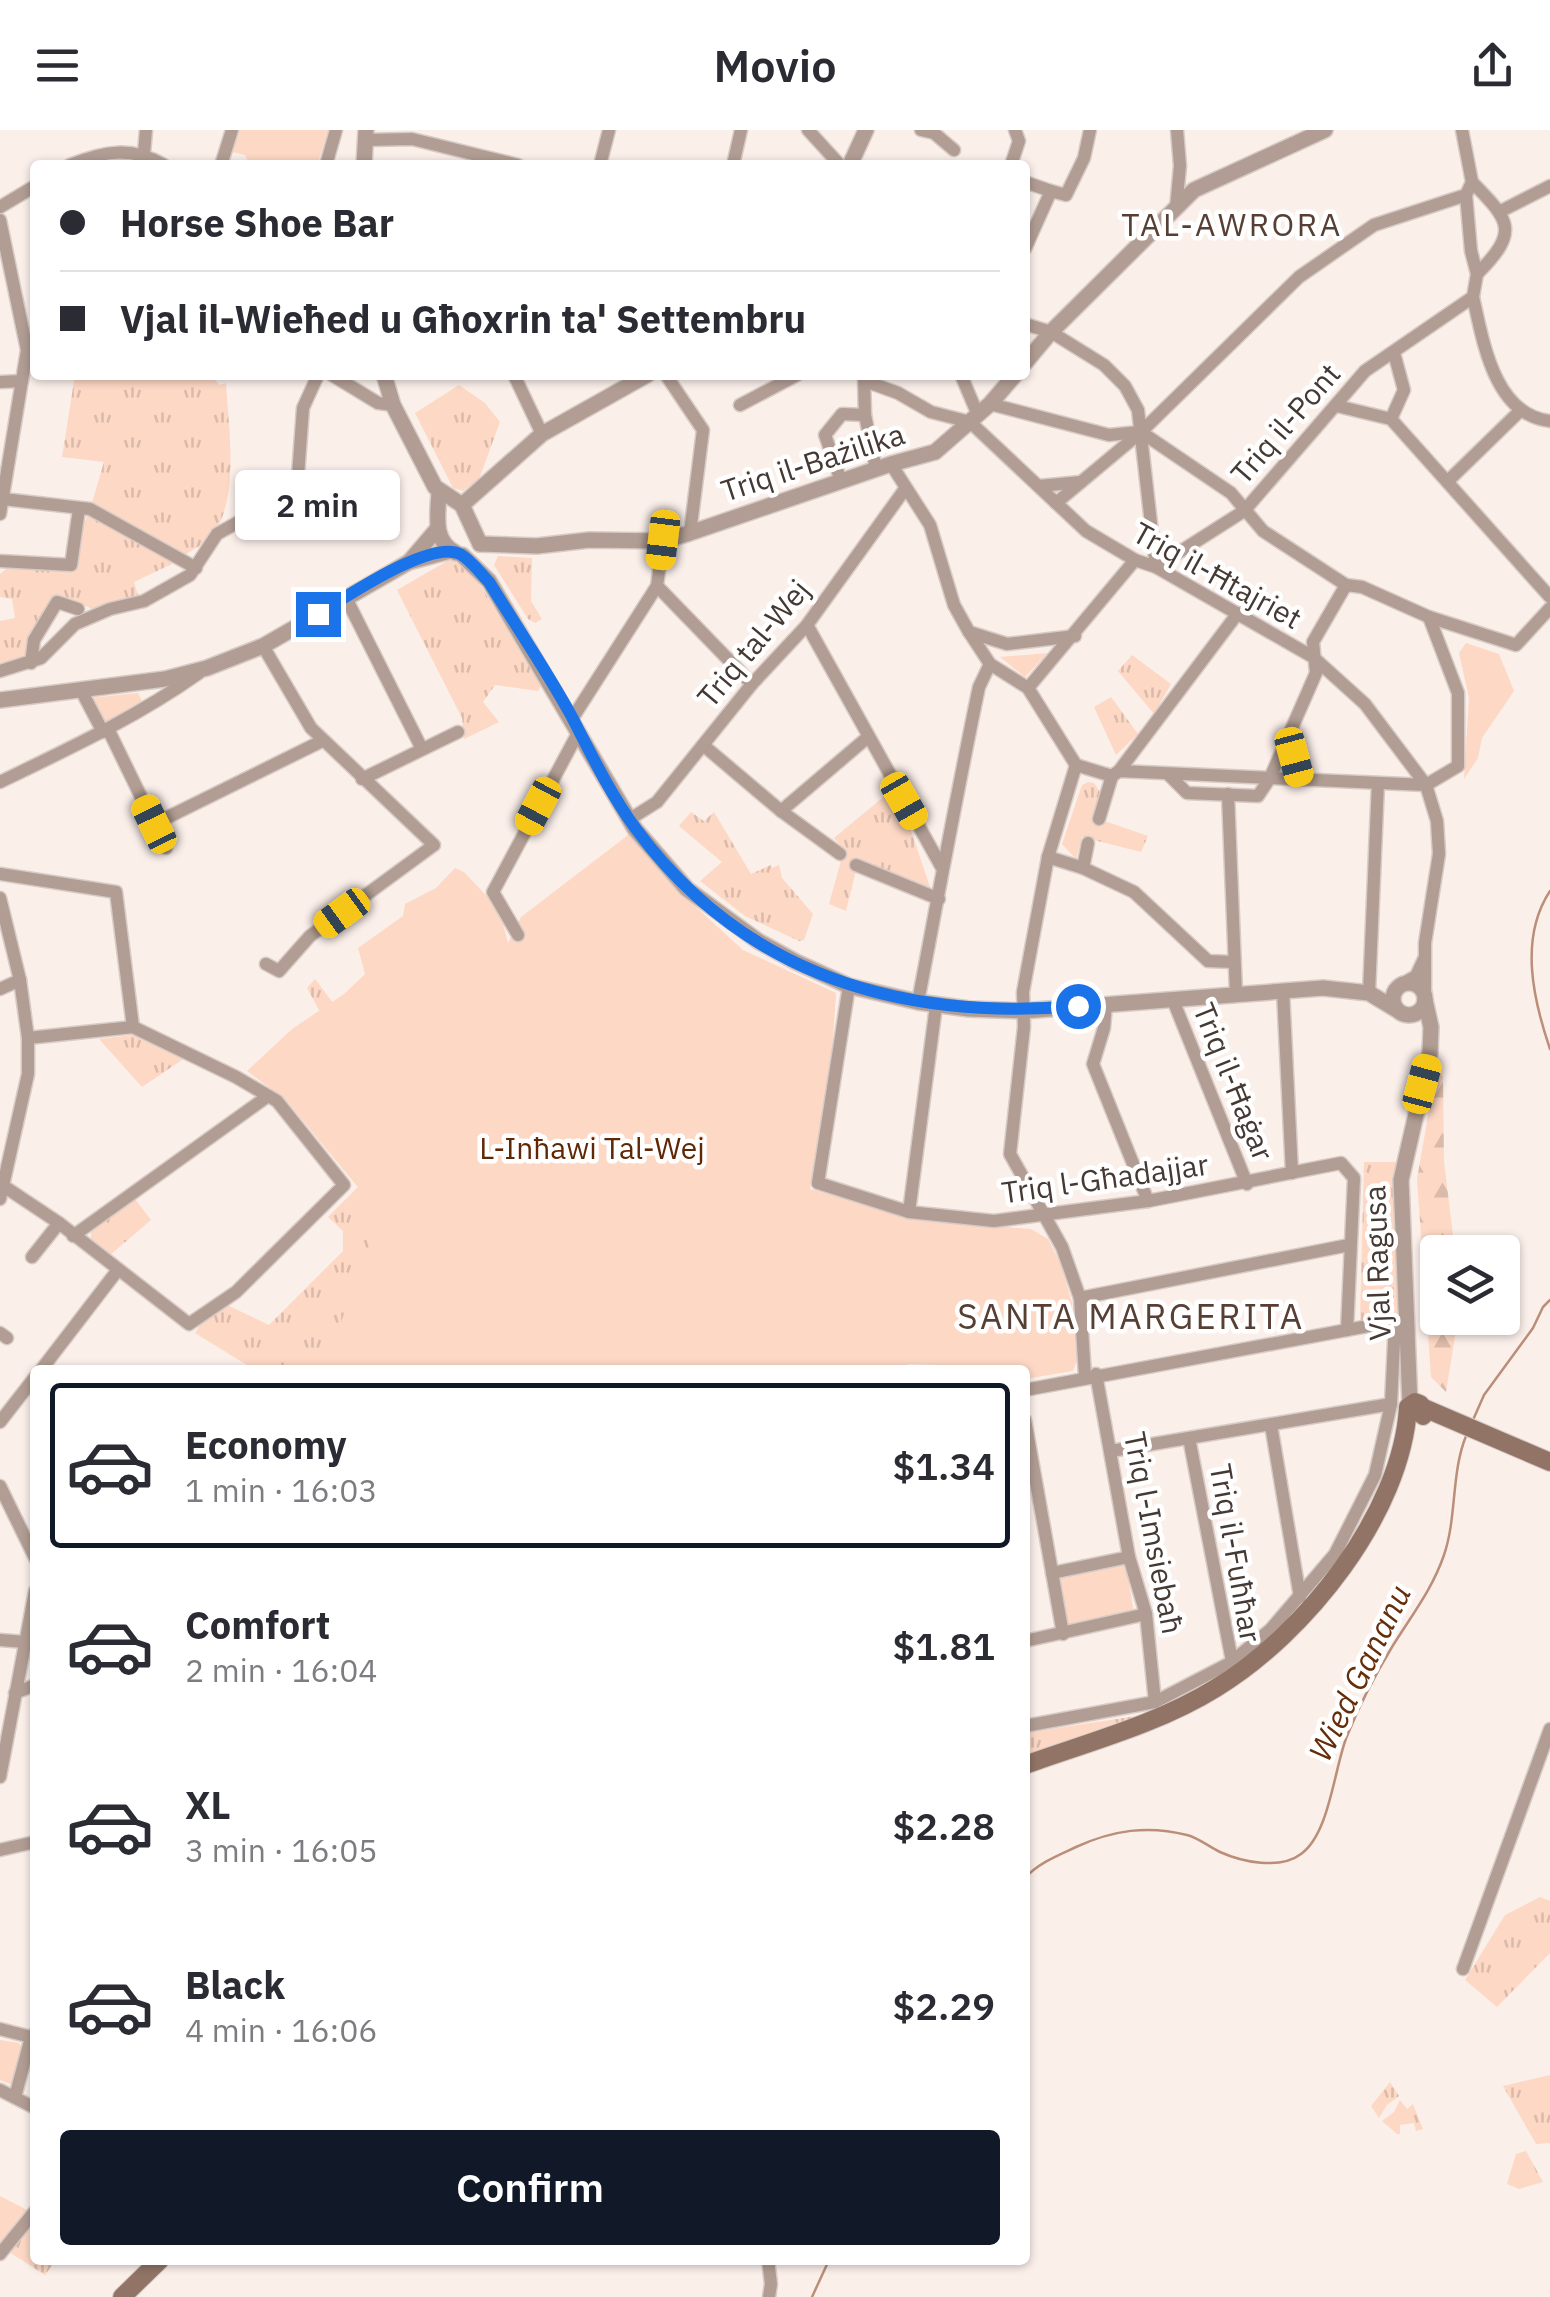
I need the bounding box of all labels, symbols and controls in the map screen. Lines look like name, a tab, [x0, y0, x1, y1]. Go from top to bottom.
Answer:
text: Movio	[713, 36, 837, 94]
icon: menu	[30, 38, 85, 93]
icon: share	[1465, 38, 1520, 93]
text: Horse Shoe Bar	[120, 198, 394, 247]
district label: TAL-AWRORA	[1121, 203, 1343, 245]
text: Vjal il-Wieħed u Għoxrin ta' Settembru	[120, 294, 806, 343]
street label: Triq il-Pont	[1222, 354, 1348, 492]
street label: Triq il-Bażilika	[716, 414, 909, 510]
callout: 2 min	[236, 469, 400, 539]
text: 2 min	[276, 484, 359, 526]
car	[644, 508, 682, 572]
street label: Triq il-Ħtajriet	[1126, 512, 1309, 637]
street label: Triq tal-Wej	[688, 571, 818, 715]
route end	[296, 592, 341, 637]
car	[1272, 724, 1316, 790]
car	[876, 768, 932, 834]
car	[511, 772, 565, 840]
car	[127, 790, 181, 858]
car	[309, 883, 375, 943]
route start	[1056, 984, 1101, 1029]
street label: Triq il-Ħaġar	[1185, 997, 1284, 1166]
car	[1400, 1051, 1444, 1117]
park label: L-Inħawi Tal-Wej	[479, 1128, 705, 1167]
street label: Triq l-Għadajjar	[999, 1144, 1211, 1211]
street label: Vjal Ragusa	[1354, 1185, 1399, 1341]
map controls	[1420, 1235, 1520, 1335]
button: layers	[1420, 1235, 1520, 1335]
district label: SANTA MARGERITA	[957, 1293, 1305, 1339]
text: Economy	[185, 1420, 347, 1469]
icon: car	[65, 1421, 155, 1511]
street label: Triq l-Imsiebaħ	[1116, 1428, 1193, 1637]
text: $1.34	[892, 1441, 995, 1490]
street label: Triq il-Fuħħar	[1202, 1461, 1271, 1645]
text: 1 min · 16:03	[185, 1469, 378, 1511]
water label: Wied Gananu	[1298, 1577, 1420, 1768]
text: Comfort	[185, 1600, 330, 1649]
icon: car	[65, 1601, 155, 1691]
text: $1.81	[892, 1621, 995, 1670]
text: 2 min · 16:04	[185, 1649, 378, 1691]
text: XL	[185, 1780, 231, 1829]
icon: car	[65, 1781, 155, 1871]
text: $2.28	[892, 1801, 995, 1850]
text: 3 min · 16:05	[185, 1829, 378, 1871]
text: Black	[185, 1960, 285, 2009]
icon: car	[65, 1961, 155, 2051]
text: $2.29	[892, 1981, 995, 2030]
text: 4 min · 16:06	[185, 2009, 378, 2051]
button: Confirm	[60, 2130, 1000, 2245]

